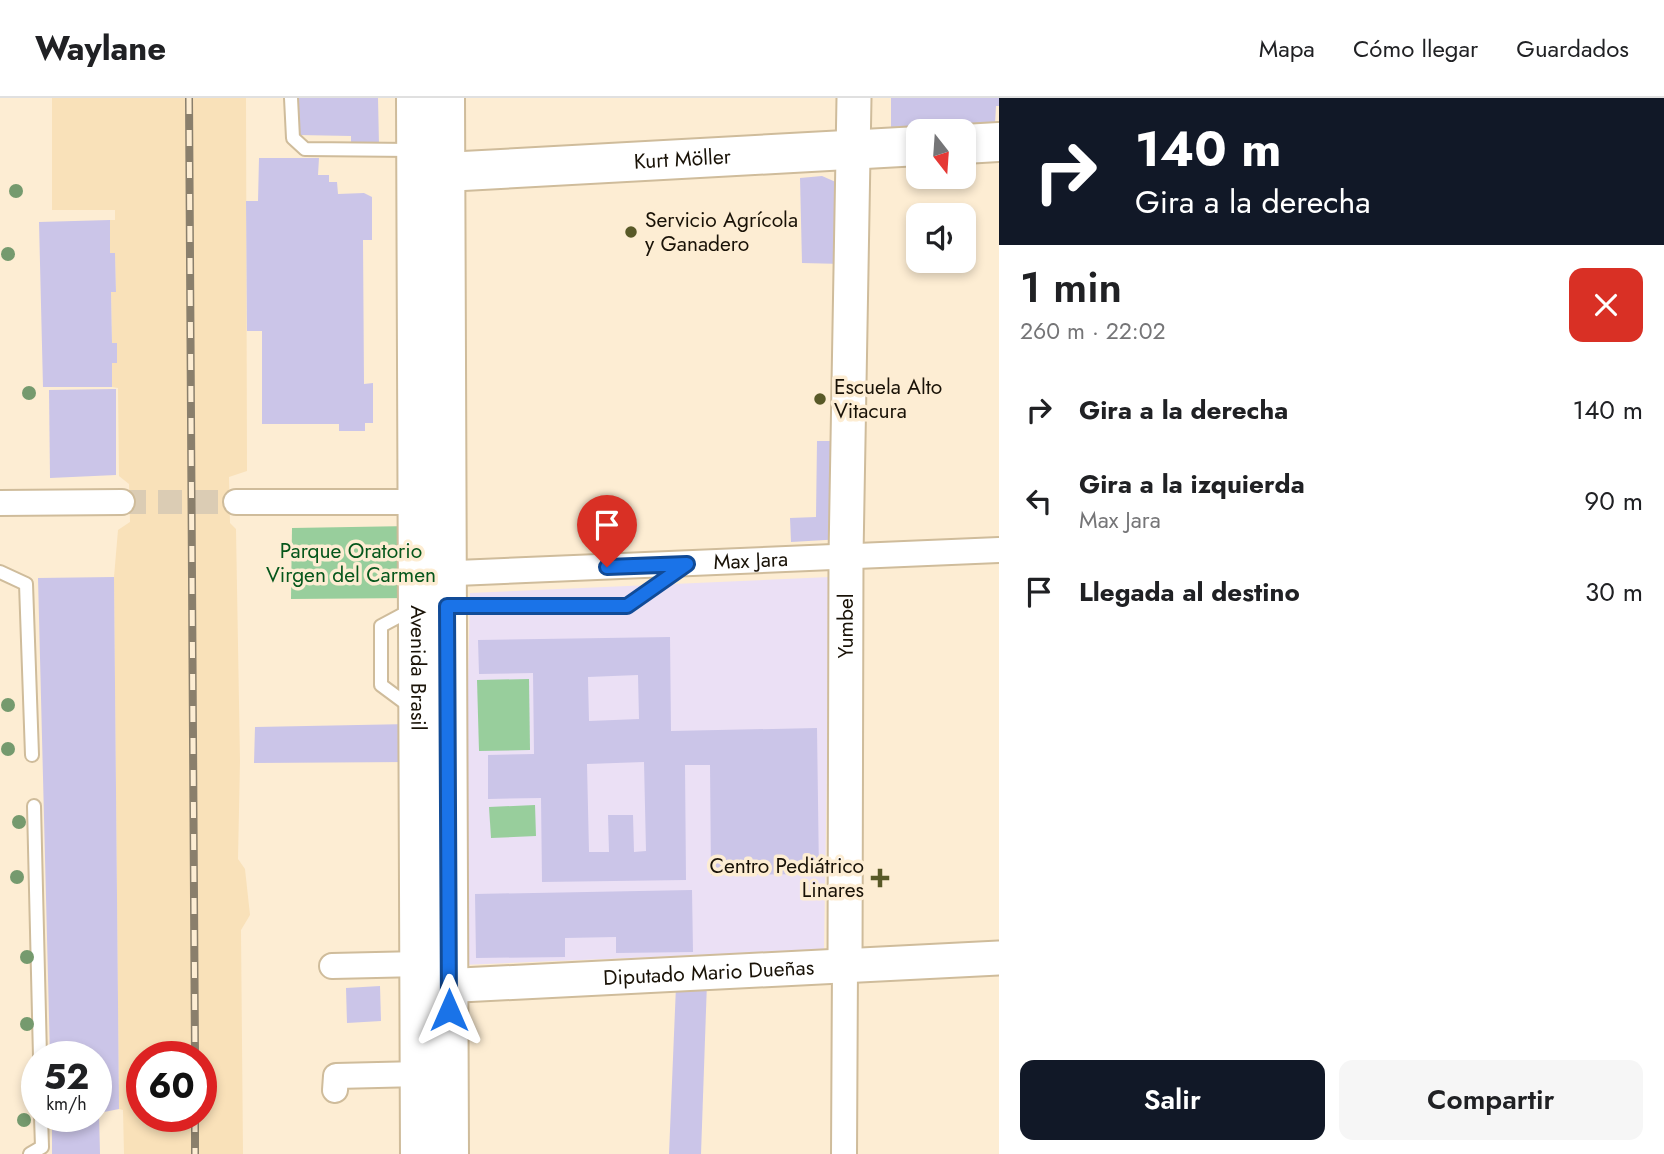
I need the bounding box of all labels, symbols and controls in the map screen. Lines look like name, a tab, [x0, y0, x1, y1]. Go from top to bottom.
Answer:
text: Waylane	[35, 25, 166, 72]
text: Mapa	[1259, 31, 1315, 66]
text: Cómo llegar	[1353, 31, 1478, 66]
text: Guardados	[1516, 31, 1629, 66]
text: 140 m	[1135, 114, 1281, 184]
north arrow	[906, 119, 976, 189]
map controls	[906, 119, 976, 273]
icon: right	[1020, 126, 1111, 217]
street label: Kurt Möller	[633, 141, 732, 177]
text: Gira a la derecha	[1135, 179, 1371, 225]
button: sound	[906, 203, 976, 273]
place label: Servicio Agrícola y Ganadero	[645, 205, 798, 259]
marker: Servicio Agrícola y Ganadero	[623, 224, 639, 240]
text: 1 min	[1020, 257, 1122, 318]
button: close	[1569, 268, 1643, 342]
text: 260 m · 22:02	[1020, 314, 1166, 348]
place label: Escuela Alto Vitacura	[834, 372, 942, 426]
marker: Escuela Alto Vitacura	[812, 391, 828, 407]
icon: right	[1020, 391, 1058, 429]
text: Gira a la derecha	[1079, 391, 1288, 429]
text: 140 m	[1572, 391, 1643, 429]
text: Gira a la izquierda	[1079, 465, 1305, 503]
icon: left	[1020, 482, 1058, 520]
text: 90 m	[1584, 482, 1643, 520]
pin	[577, 495, 637, 567]
text: Max Jara	[1079, 503, 1161, 537]
icon: arrive	[588, 506, 626, 544]
park label: Parque Oratorio Virgen del Carmen	[266, 536, 436, 590]
street label: Max Jara	[713, 544, 789, 577]
icon: arrive	[1020, 573, 1058, 611]
text: Llegada al destino	[1079, 573, 1300, 611]
text: 30 m	[1585, 573, 1643, 611]
street label: Yumbel	[831, 593, 861, 659]
street label: Avenida Brasil	[403, 605, 433, 731]
place label: Centro Pediátrico Linares	[710, 851, 864, 905]
marker: Centro Pediátrico Linares	[870, 868, 890, 888]
street label: Diputado Mario Dueñas	[603, 952, 815, 993]
position arrow	[412, 973, 486, 1047]
speed limit sign: 60	[126, 1041, 217, 1132]
text: 52	[44, 1052, 89, 1102]
button: Salir	[1020, 1060, 1325, 1140]
button: Compartir	[1339, 1060, 1643, 1140]
text: km/h	[46, 1091, 87, 1117]

